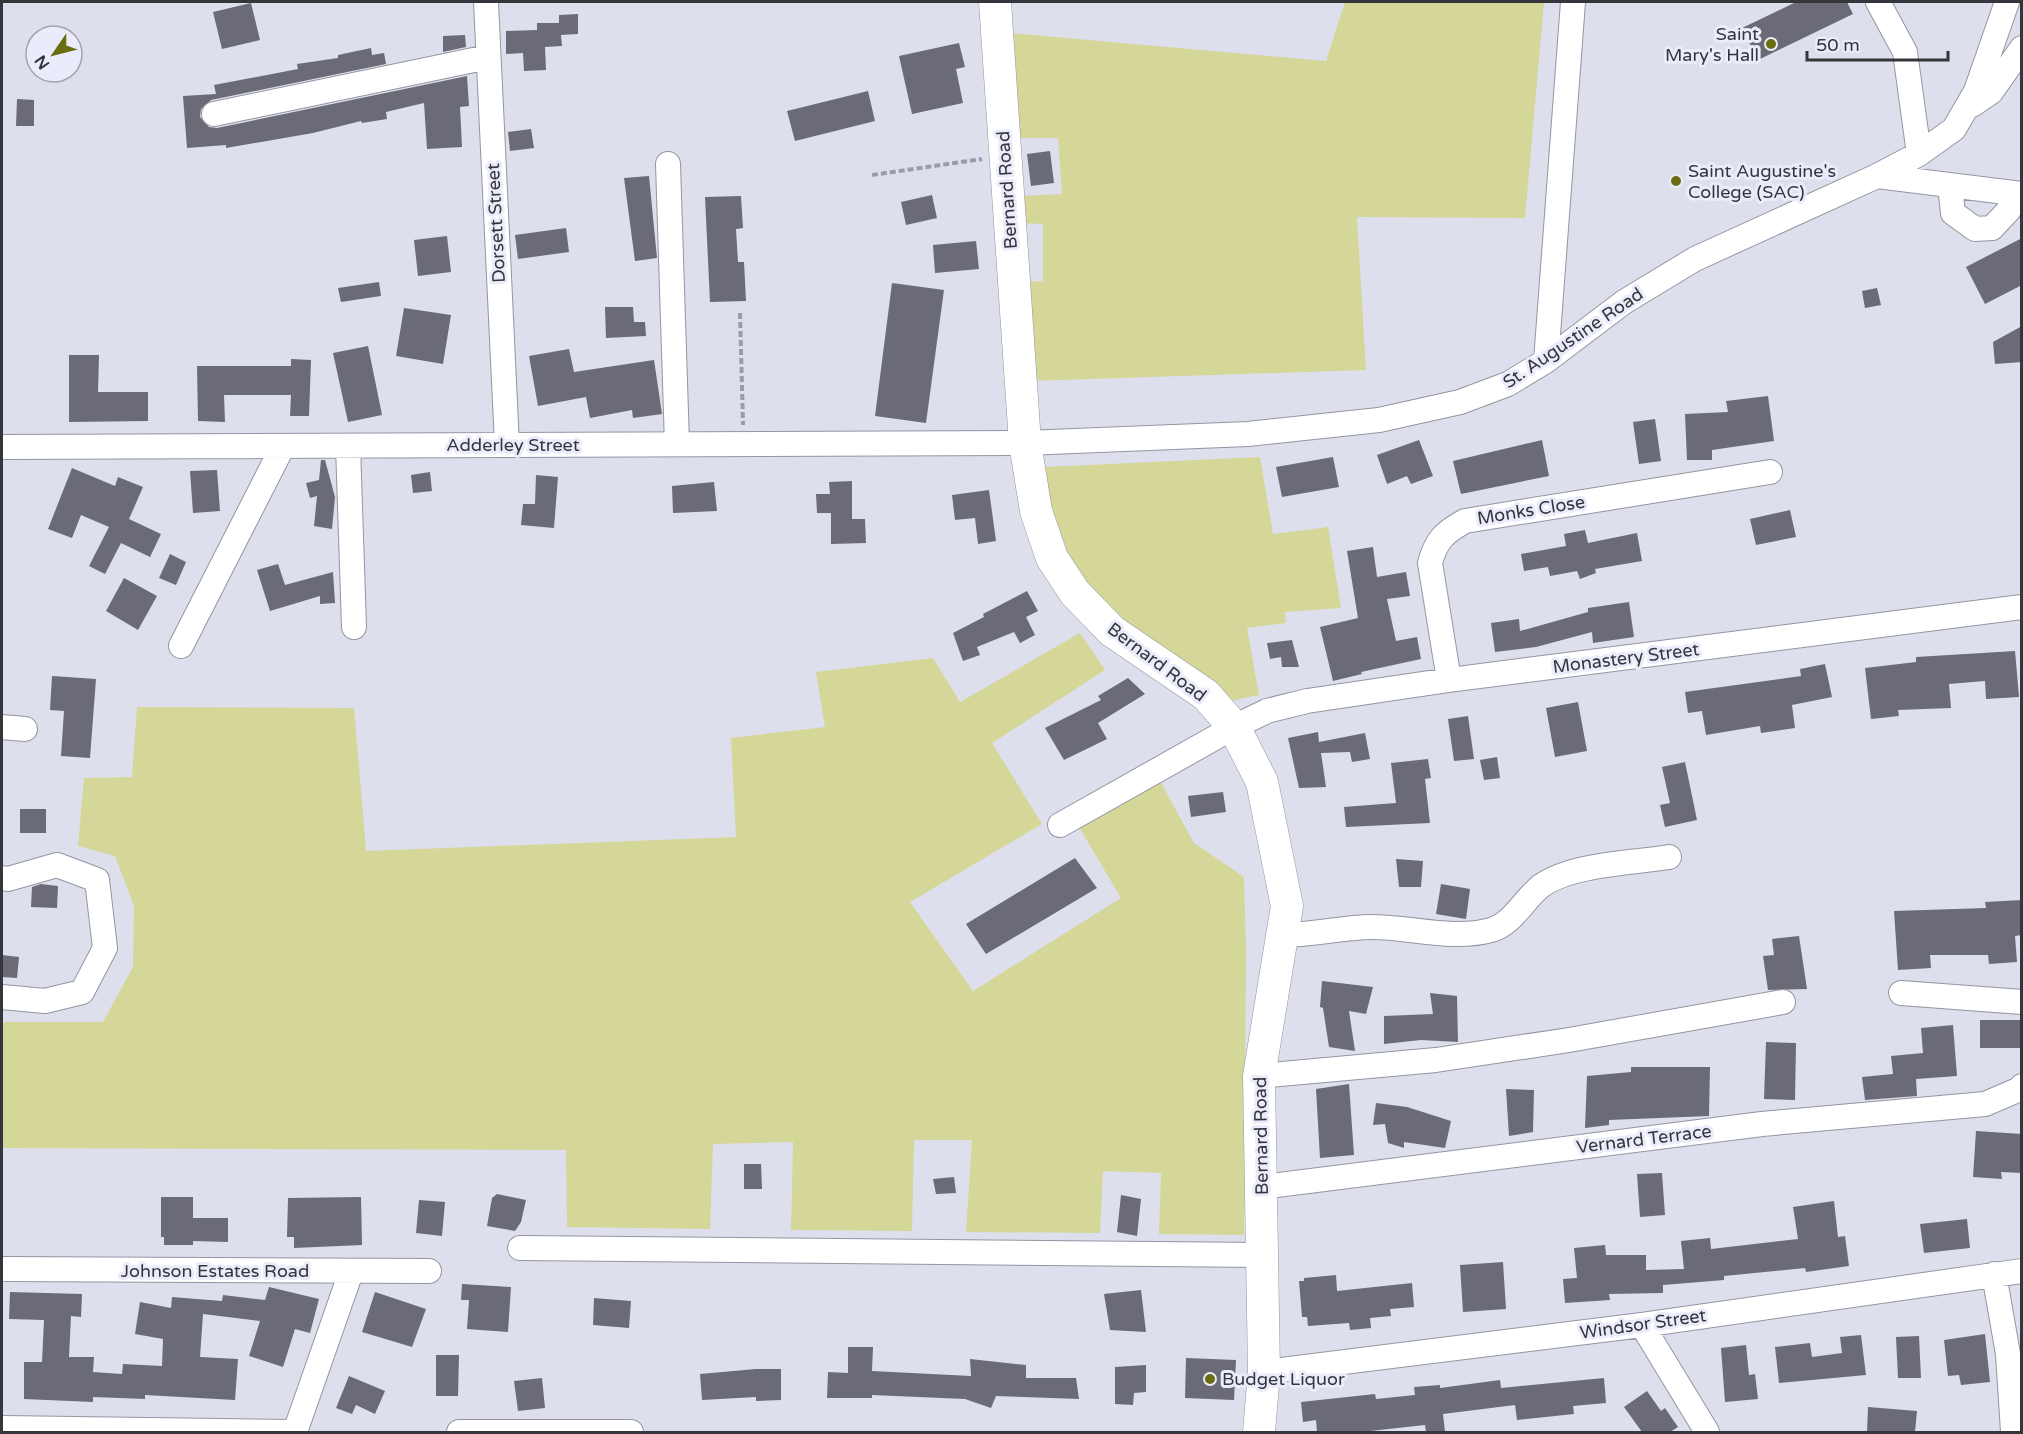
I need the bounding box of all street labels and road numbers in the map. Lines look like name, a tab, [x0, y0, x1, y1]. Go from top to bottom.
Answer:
street label: Bernard Road	[992, 130, 1022, 250]
street label: Dorsett Street	[482, 163, 510, 283]
street label: St. Augustine Road	[1499, 283, 1647, 393]
street label: Adderley Street	[446, 434, 580, 456]
street label: Monks Close	[1476, 491, 1586, 529]
street label: Bernard Road	[1103, 618, 1211, 706]
street label: Monastery Street	[1552, 638, 1701, 678]
street label: Bernard Road	[1249, 1077, 1273, 1195]
street label: Vernard Terrace	[1575, 1120, 1713, 1158]
street label: Johnson Estates Road	[121, 1260, 309, 1282]
street label: Windsor Street	[1578, 1304, 1708, 1344]

